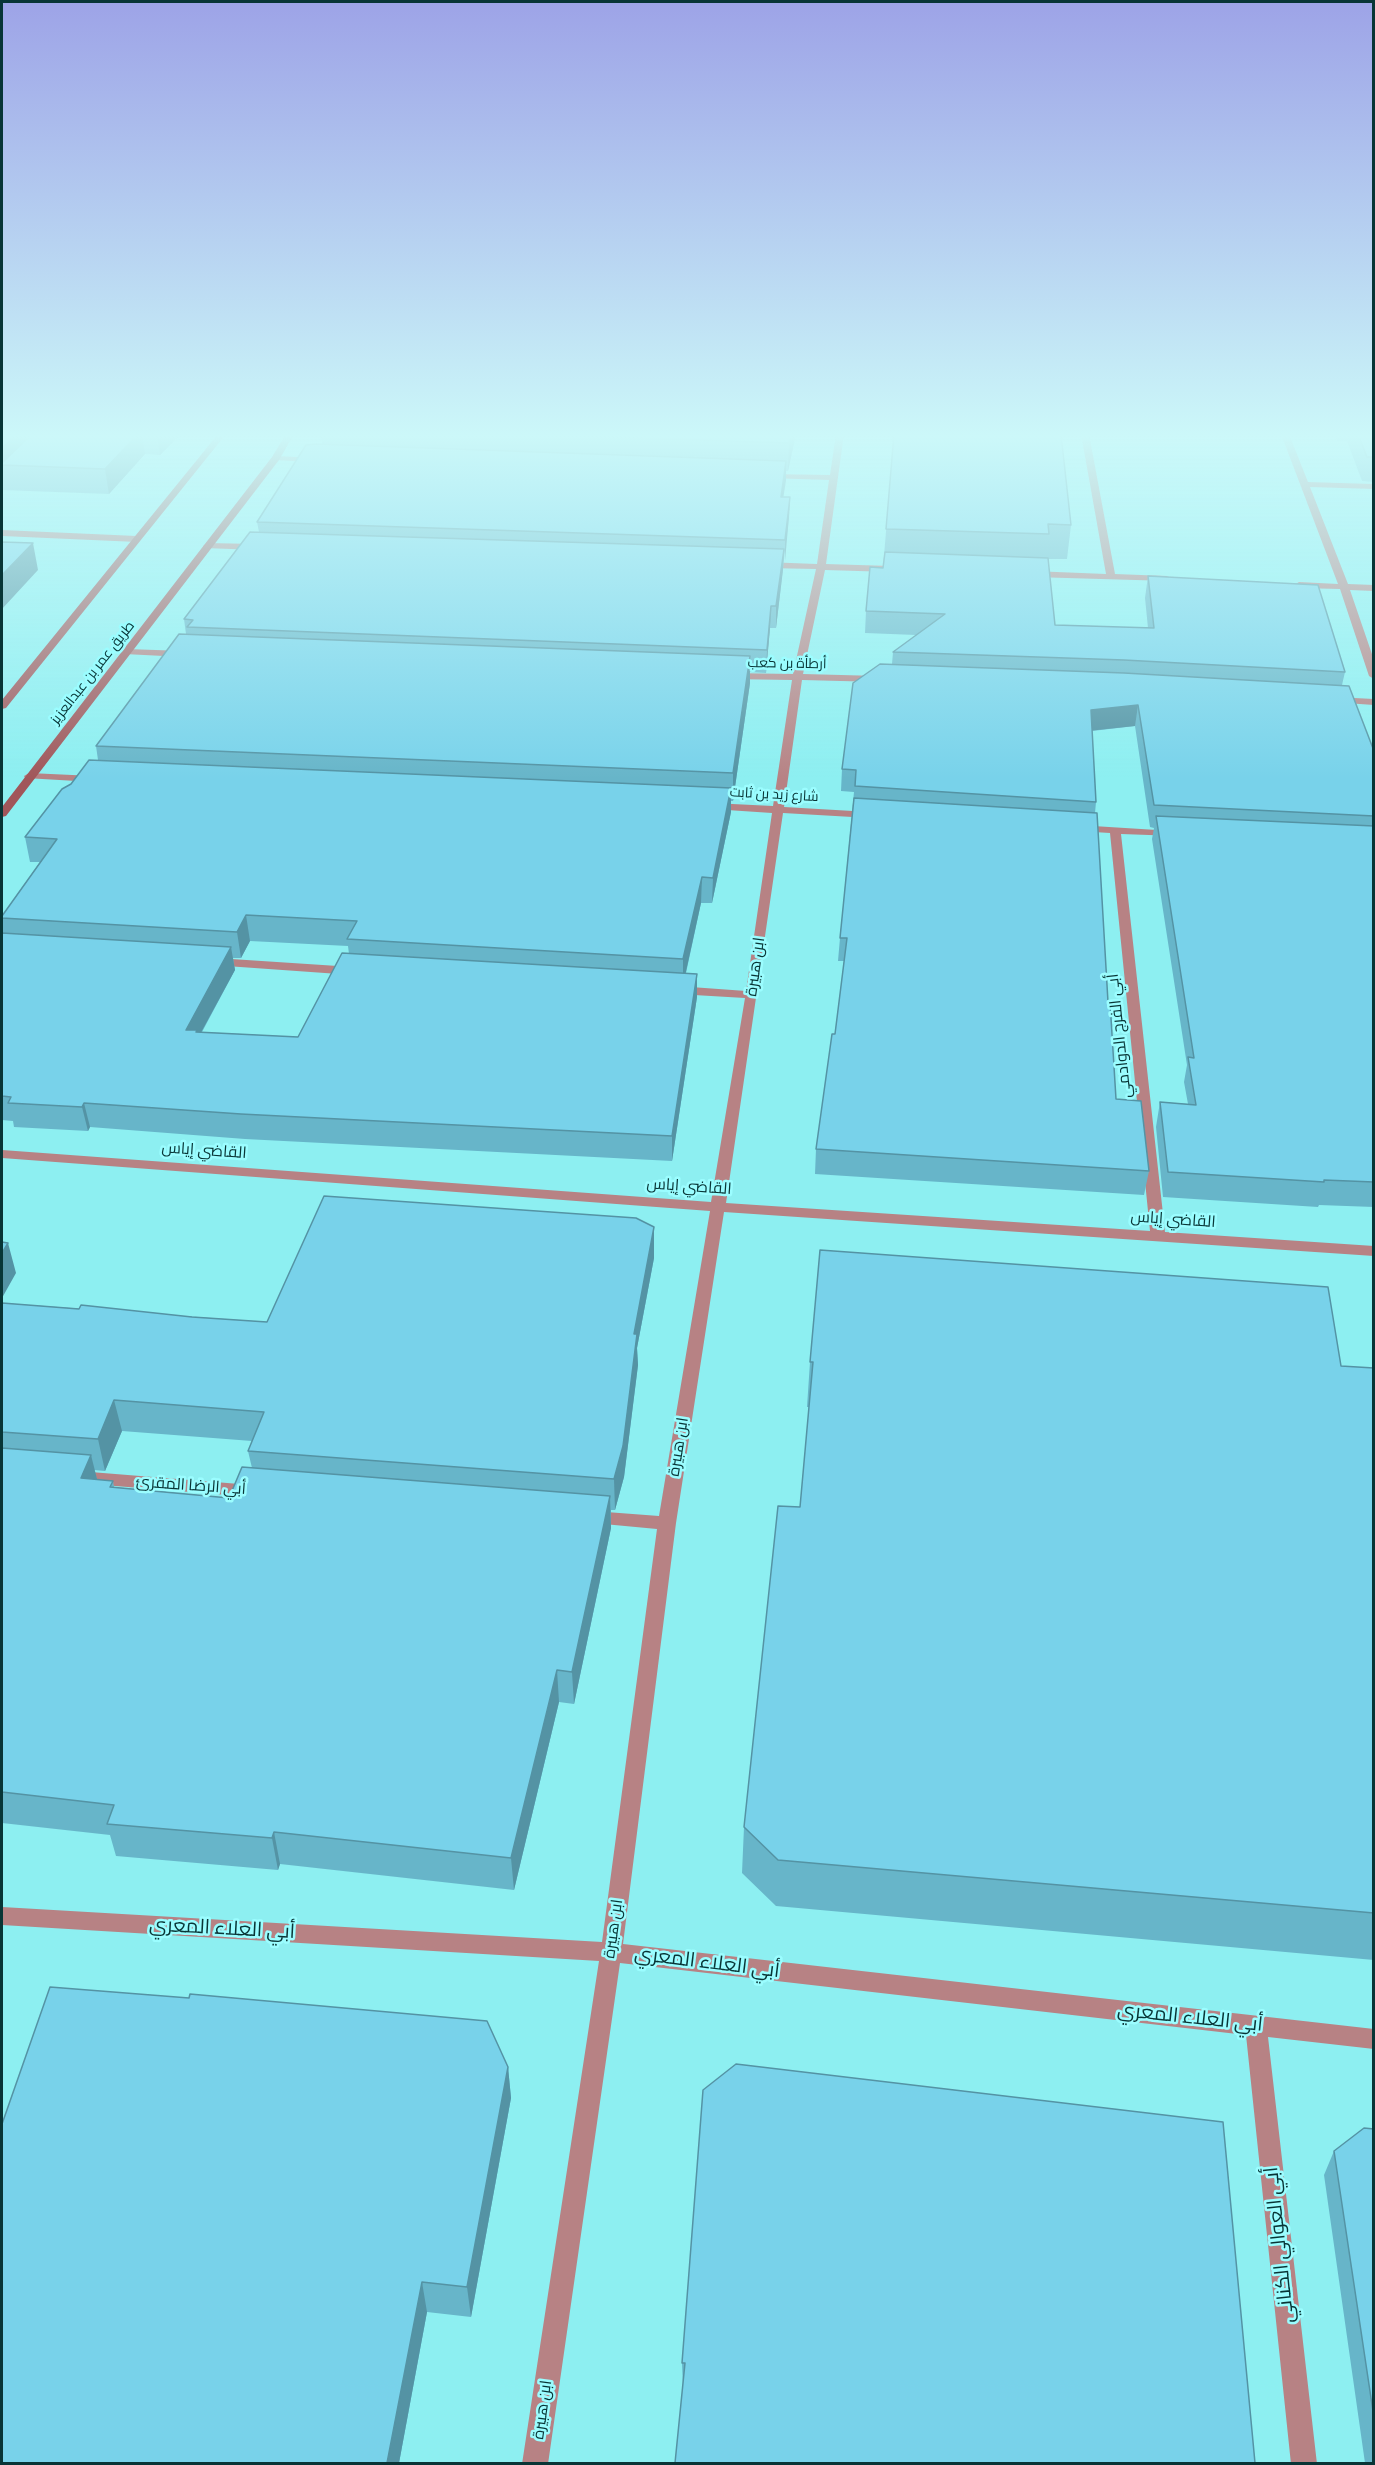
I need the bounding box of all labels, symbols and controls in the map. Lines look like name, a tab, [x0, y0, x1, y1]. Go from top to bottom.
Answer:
street label: طريق عمر بن عبدالعزيز	[47, 618, 139, 728]
street label: أرطأة بن كعب	[747, 655, 827, 673]
street label: شارع زيد بن ثابت	[729, 784, 819, 806]
street label: ابن هبيرة	[742, 936, 770, 998]
street label: أبي الفرج الدوادمي	[1104, 973, 1136, 1099]
street label: القاضي إياس	[161, 1138, 247, 1164]
street label: القاضي إياس	[646, 1174, 732, 1200]
street label: القاضي إياس	[1130, 1207, 1216, 1233]
street label: ابن هبيرة	[665, 1416, 693, 1478]
street label: أبي الرضا المقرئ	[135, 1473, 247, 1499]
street label: ابن هبيرة	[600, 1898, 628, 1960]
street label: أبي العلاء المعري	[148, 1913, 296, 1945]
street label: أبي العلاء المعري	[633, 1942, 781, 1984]
street label: أبي العلاء المعري	[1116, 1998, 1264, 2038]
street label: أبي العوالي الكناني	[1260, 2166, 1300, 2324]
street label: ابن هبيرة	[529, 2379, 557, 2441]

